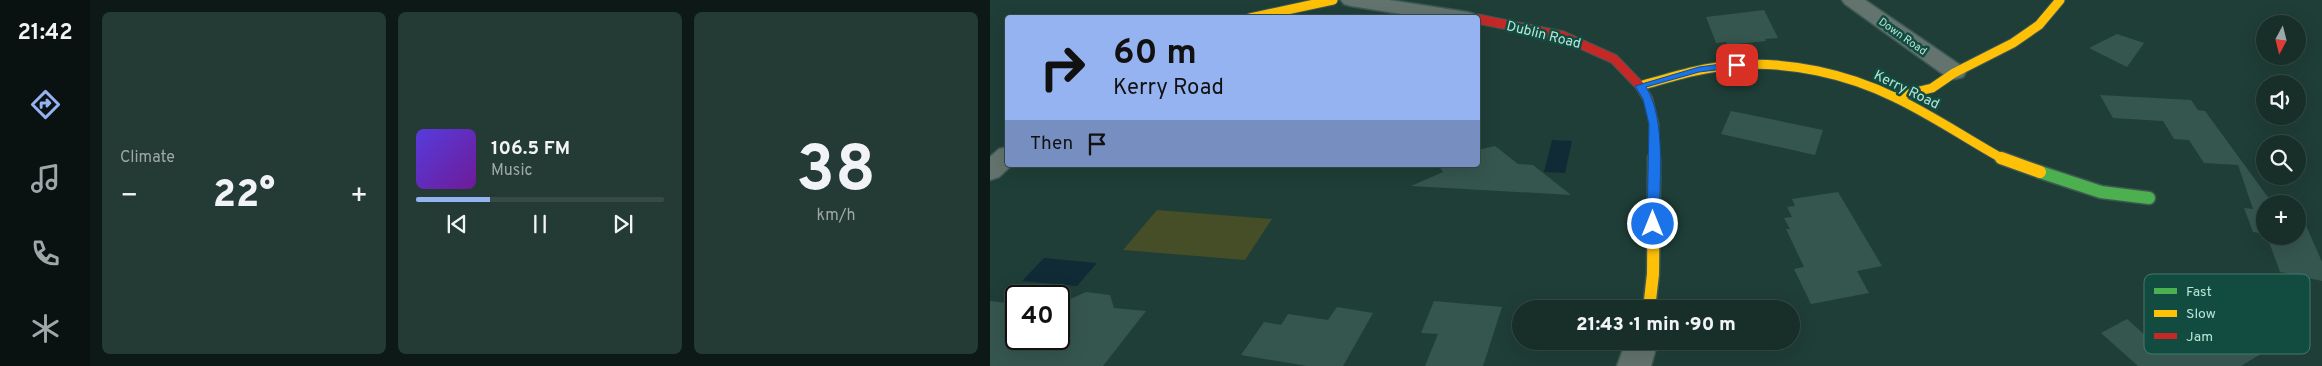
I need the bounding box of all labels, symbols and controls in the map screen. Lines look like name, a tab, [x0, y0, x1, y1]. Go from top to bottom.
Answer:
street label: Down Road	[1876, 15, 1929, 58]
north arrow	[2256, 15, 2306, 65]
map controls	[2256, 15, 2306, 245]
street label: Dublin Road	[1505, 18, 1583, 53]
text: 21:42	[17, 20, 73, 47]
text: 60 m	[1113, 32, 1197, 76]
icon: right	[1030, 35, 1095, 100]
pin	[1716, 44, 1758, 86]
icon: arrive	[1723, 51, 1751, 79]
street label: Kerry Road	[1871, 67, 1942, 113]
text: Kerry Road	[1113, 75, 1224, 102]
button: sound	[2256, 75, 2306, 125]
icon: directions	[28, 87, 63, 122]
icon: arrive	[1083, 130, 1111, 158]
text: 38	[796, 132, 876, 214]
text: Then	[1030, 132, 1073, 156]
button: search	[2256, 135, 2306, 185]
text: 106.5 FM	[491, 137, 570, 161]
text: Climate	[120, 148, 175, 168]
icon: music	[28, 161, 63, 196]
text: Music	[491, 161, 532, 181]
text: 22°	[213, 172, 275, 221]
text: −	[120, 179, 138, 215]
text: +	[350, 179, 368, 215]
button: +	[2256, 195, 2306, 245]
position arrow	[1626, 197, 1678, 249]
text: km/h	[817, 206, 855, 226]
icon: previous	[443, 210, 471, 238]
icon: pause	[526, 210, 554, 238]
icon: next	[609, 210, 637, 238]
icon: phone	[28, 236, 63, 271]
legend	[2144, 274, 2310, 354]
text: Fast	[2186, 284, 2212, 301]
speed limit sign: 40	[1005, 285, 1070, 350]
text: Slow	[2186, 306, 2216, 323]
icon: climate	[28, 311, 63, 346]
text: 21:43 · 1 min · 90 m	[1576, 313, 1736, 337]
text: Jam	[2186, 329, 2213, 346]

